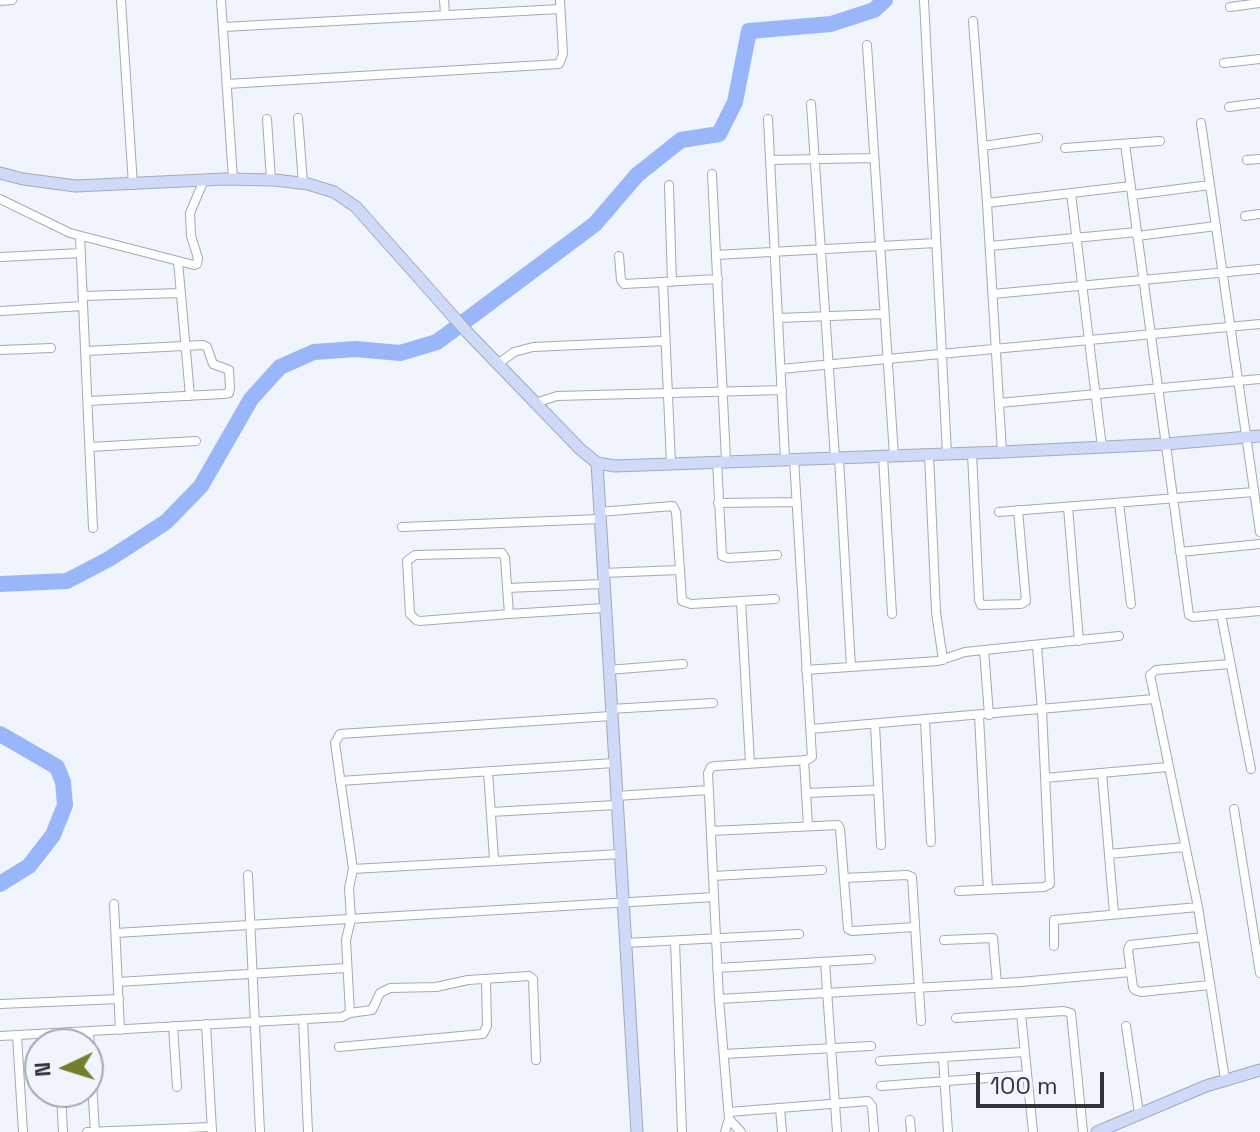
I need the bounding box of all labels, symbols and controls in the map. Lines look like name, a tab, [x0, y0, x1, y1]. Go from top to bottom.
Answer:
north arrow	[24, 1028, 104, 1108]
scale bar	[980, 1056, 1108, 1106]
text: N	[28, 1061, 57, 1078]
text: 100 m	[990, 1070, 1058, 1101]

